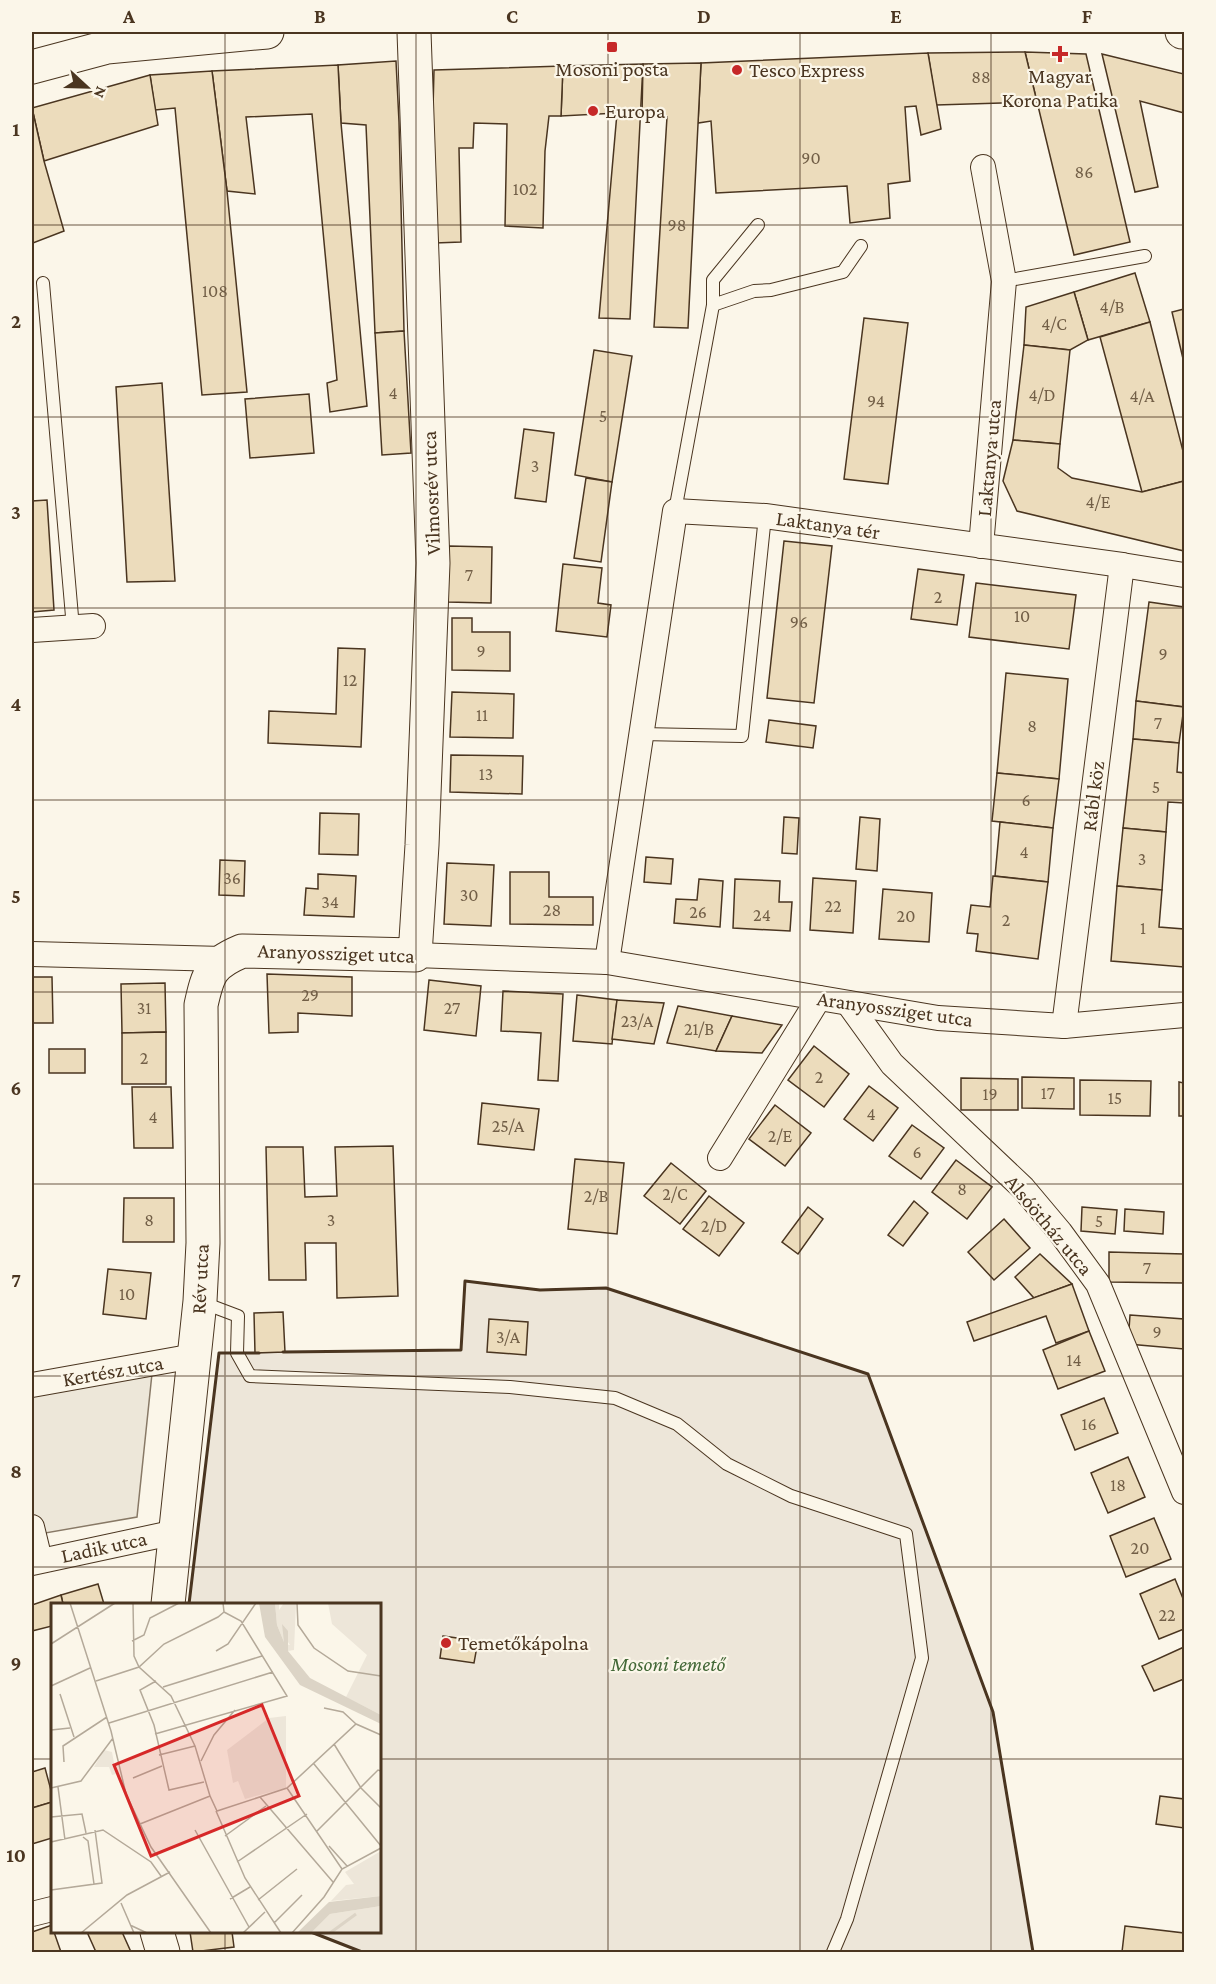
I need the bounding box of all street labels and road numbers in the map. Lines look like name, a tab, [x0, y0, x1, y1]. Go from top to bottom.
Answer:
street label: Laktanya utca	[972, 398, 1006, 518]
street label: Vilmosrév utca	[417, 430, 445, 556]
street label: Laktanya tér	[774, 506, 882, 544]
street label: Rábl köz	[1077, 759, 1109, 833]
street label: Aranyossziget utca	[257, 938, 415, 968]
street label: Aranyossziget utca	[815, 986, 975, 1032]
street label: Alsóötház utca	[1000, 1170, 1098, 1280]
street label: Rév utca	[186, 1243, 214, 1315]
street label: Kertész utca	[61, 1350, 166, 1392]
street label: Ladik utca	[59, 1526, 149, 1568]

